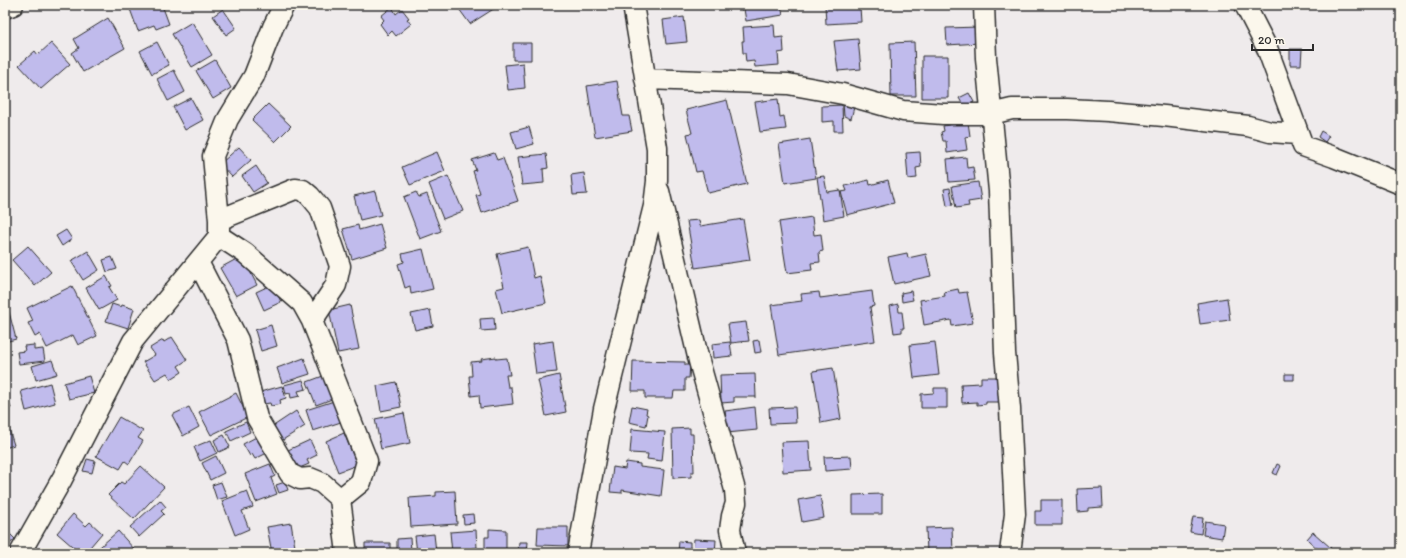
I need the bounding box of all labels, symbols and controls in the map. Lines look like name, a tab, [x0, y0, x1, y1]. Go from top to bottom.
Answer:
scale bar	[1252, 26, 1313, 52]
text: 20 m	[1258, 33, 1285, 47]

